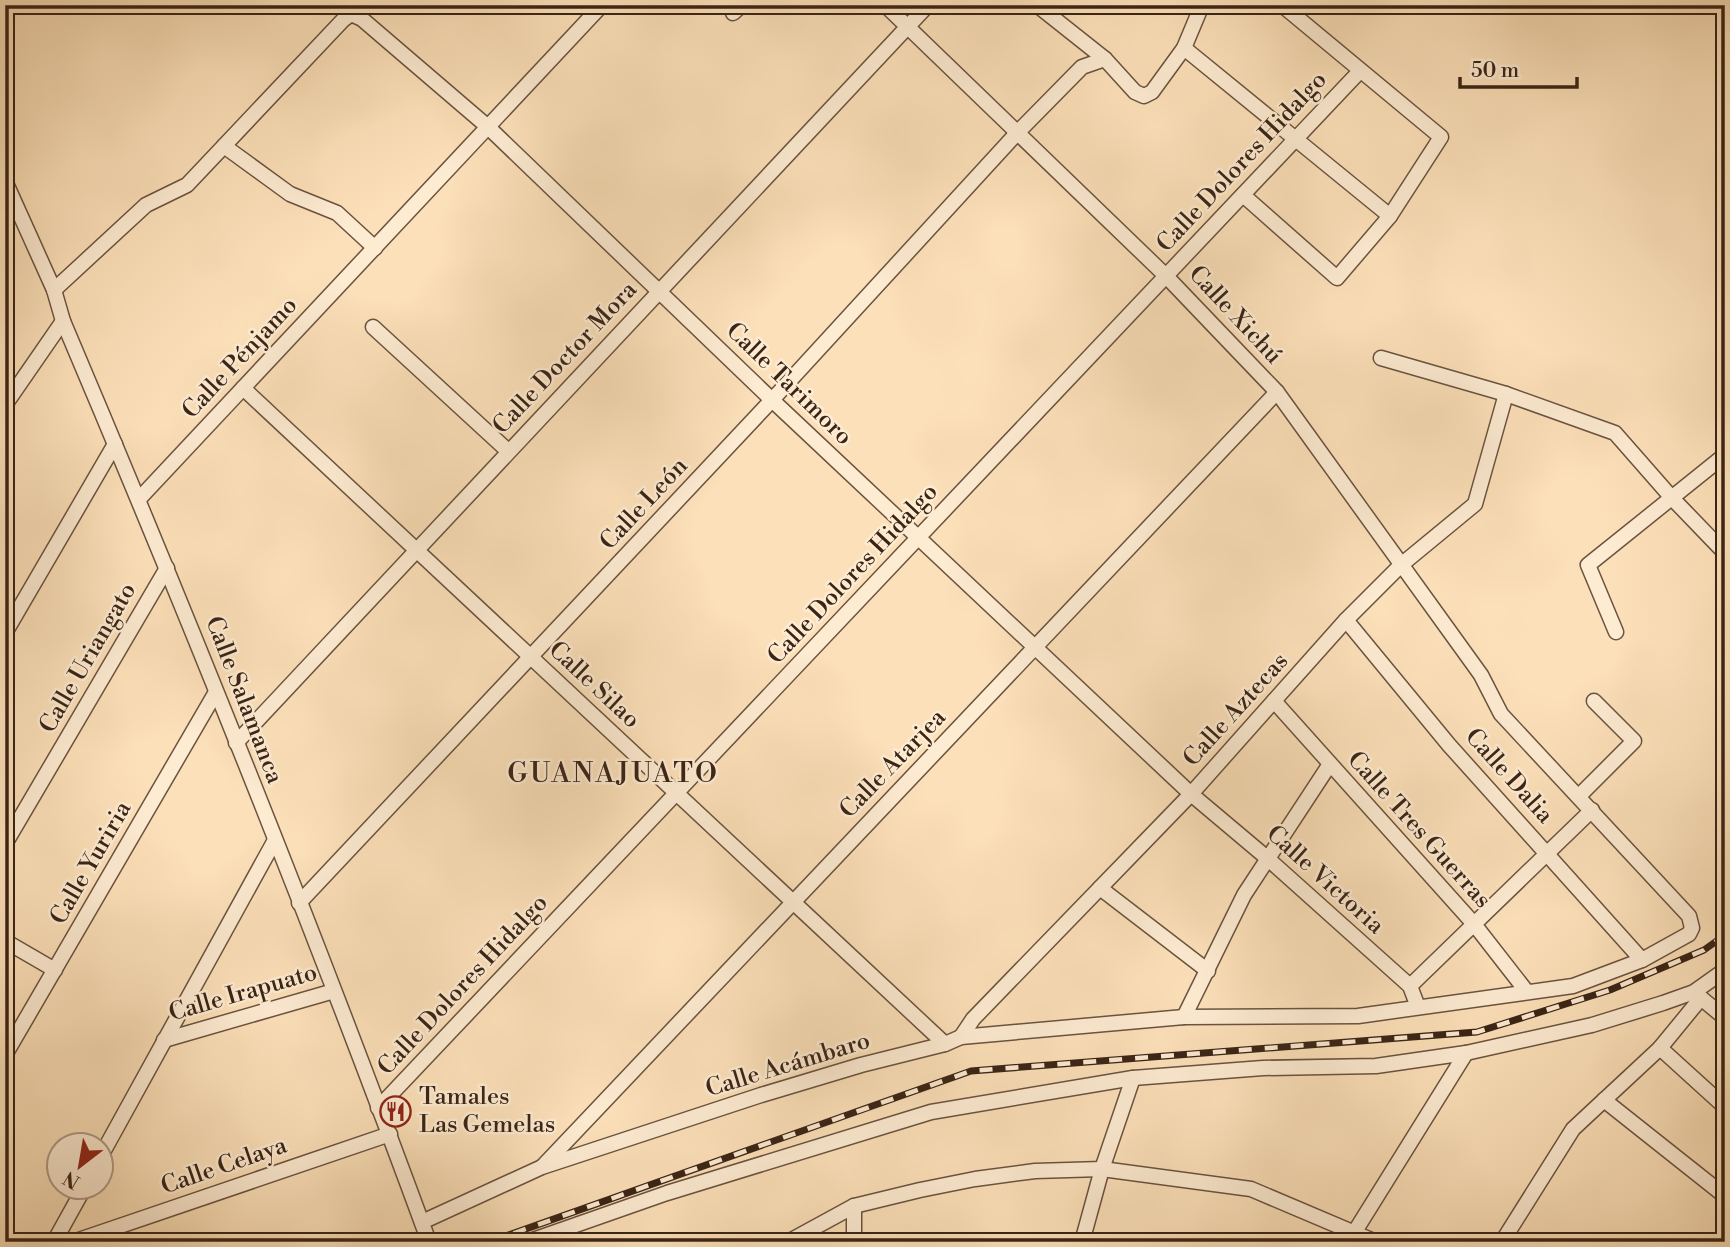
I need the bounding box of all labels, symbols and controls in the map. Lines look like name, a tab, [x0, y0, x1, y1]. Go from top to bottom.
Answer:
scale bar	[1460, 46, 1578, 90]
text: 50 m	[1471, 58, 1519, 84]
street label: Calle Dolores Hidalgo	[1150, 65, 1334, 259]
street label: Calle Xichú	[1182, 259, 1288, 371]
street label: Calle Doctor Mora	[486, 275, 644, 441]
street label: Calle Pénjamo	[176, 291, 304, 425]
street label: Calle Tarimoro	[719, 316, 859, 452]
street label: Calle León	[594, 451, 694, 557]
street label: Calle Dolores Hidalgo	[761, 477, 945, 671]
street label: Calle Uriangato	[33, 577, 143, 739]
street label: Calle Salamanca	[198, 612, 290, 789]
street label: Calle Silao	[542, 635, 646, 735]
street label: Calle Aztecas	[1177, 647, 1295, 773]
street label: Calle Atarjea	[833, 702, 953, 825]
street label: Calle Dalia	[1458, 722, 1560, 830]
street label: Calle Tres Guerras	[1341, 745, 1497, 915]
district label: GUANAJUATO	[507, 756, 719, 791]
street label: Calle Yuriria	[44, 795, 139, 930]
street label: Calle Victoria	[1260, 819, 1391, 941]
street label: Calle Dolores Hidalgo	[371, 888, 555, 1082]
street label: Calle Irapuato	[165, 958, 321, 1028]
street label: Calle Acámbaro	[702, 1026, 874, 1104]
place label: Tamales Las Gemelas	[419, 1082, 555, 1140]
restaurant icon: Tamales Las Gemelas	[379, 1094, 413, 1128]
street label: Calle Celaya	[157, 1130, 292, 1202]
north arrow	[46, 1132, 116, 1202]
text: N	[59, 1166, 84, 1194]

